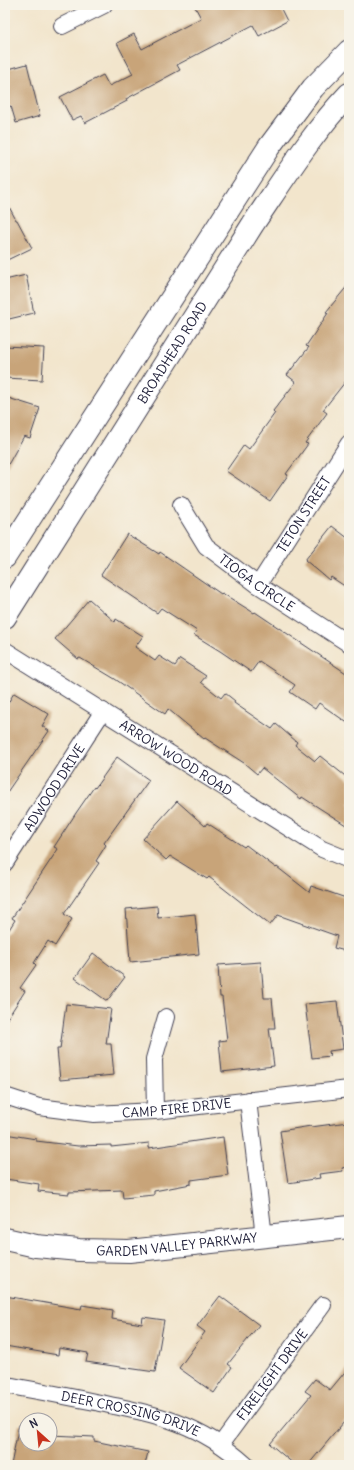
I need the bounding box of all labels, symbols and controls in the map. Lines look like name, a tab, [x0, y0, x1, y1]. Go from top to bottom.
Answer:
street label: BROADHEAD ROAD	[134, 298, 211, 407]
street label: TETON STREET	[273, 473, 335, 556]
street label: TIOGA CIRCLE	[215, 551, 298, 616]
street label: ARROW WOOD ROAD	[116, 716, 235, 800]
street label: ADWOOD DRIVE	[20, 740, 89, 835]
street label: CAMP FIRE DRIVE	[122, 1094, 232, 1122]
street label: GARDEN VALLEY PARKWAY	[96, 1229, 258, 1260]
street label: FIRELIGHT DRIVE	[233, 1326, 312, 1424]
street label: DEER CROSSING DRIVE	[60, 1387, 203, 1440]
north arrow	[18, 1412, 58, 1452]
text: N	[27, 1415, 40, 1431]

